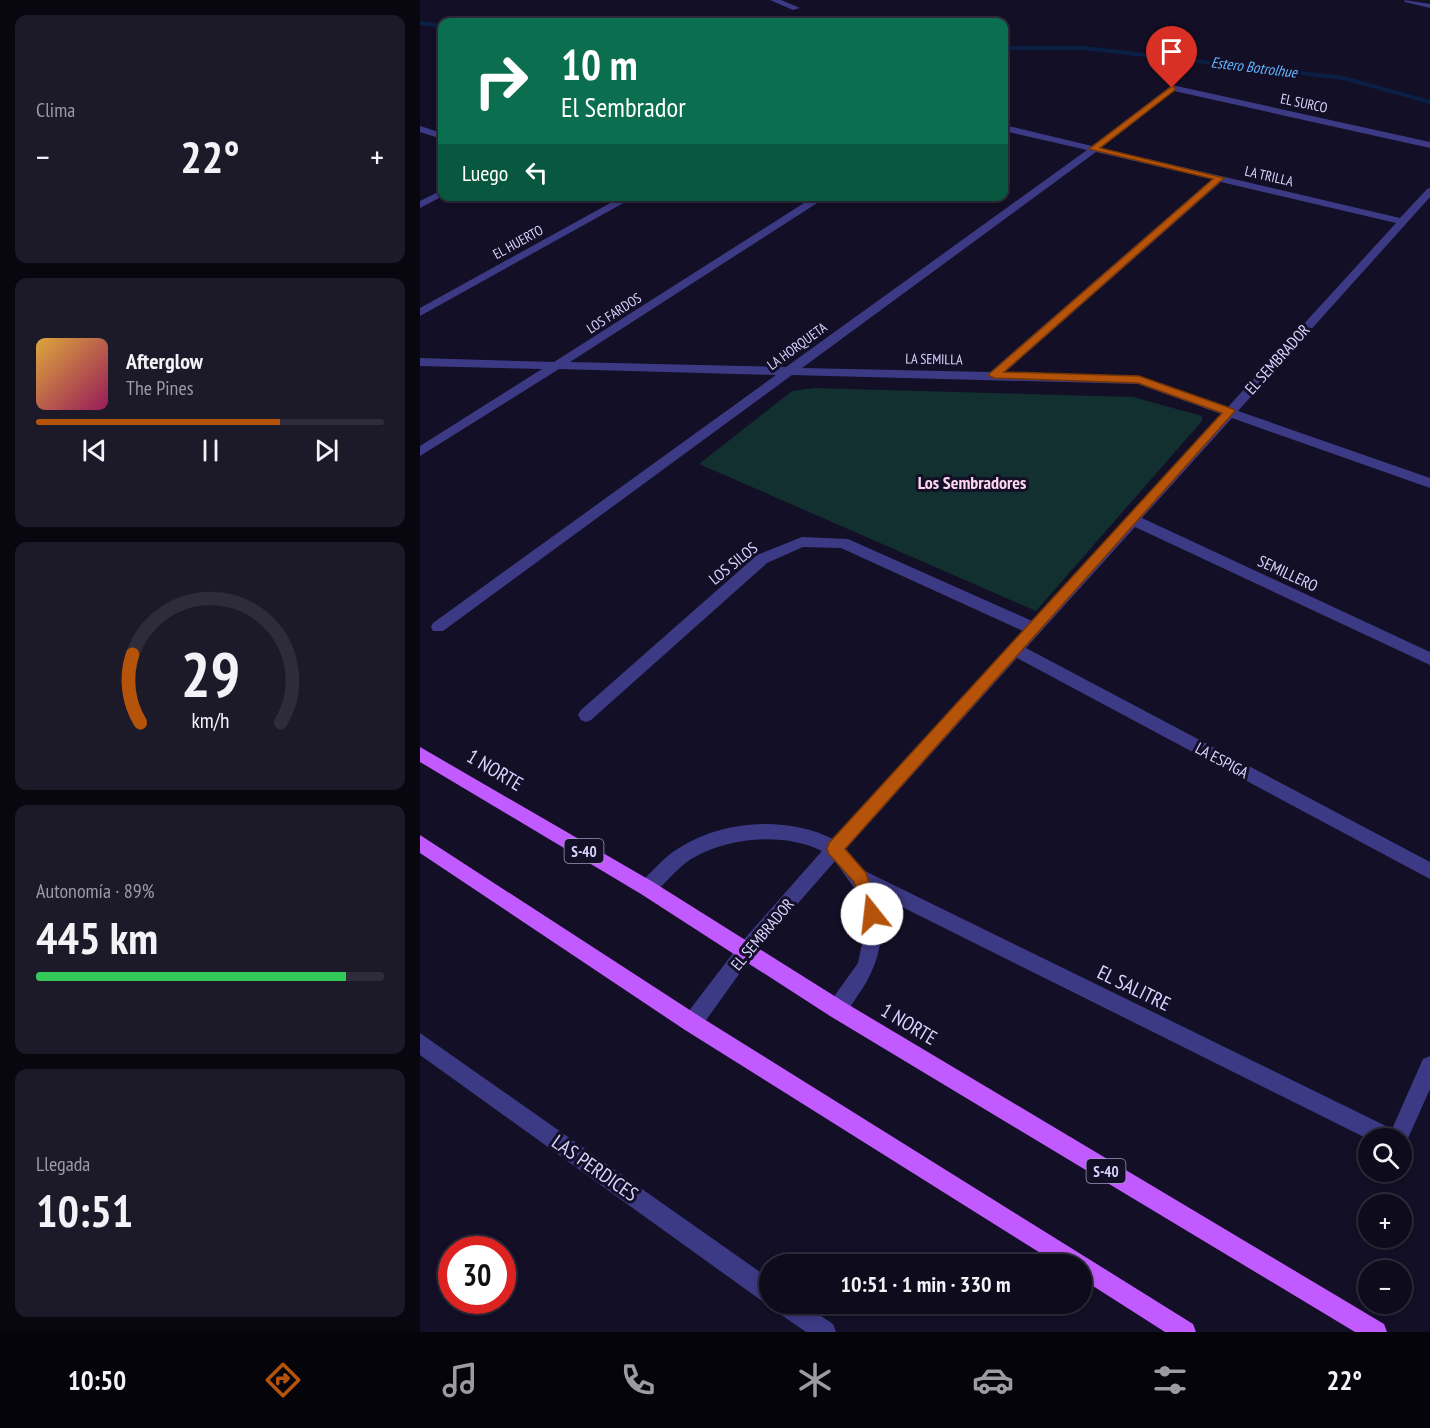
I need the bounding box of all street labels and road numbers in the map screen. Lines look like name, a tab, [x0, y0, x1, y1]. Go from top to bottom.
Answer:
street label: EL SURCO	[1279, 89, 1330, 117]
street label: LA TRILLA	[1243, 162, 1295, 190]
street label: EL HUERTO	[490, 221, 547, 263]
street label: LOS FARDOS	[583, 289, 645, 337]
street label: LA HORQUETA	[764, 318, 831, 374]
street label: EL SEMBRADOR	[1240, 320, 1314, 398]
street label: LA SEMILLA	[905, 349, 963, 369]
street label: LOS SILOS	[705, 537, 761, 589]
street label: SEMILLERO	[1255, 550, 1321, 596]
street label: LA ESPIGA	[1192, 738, 1252, 782]
street label: 1 NORTE	[462, 743, 528, 797]
road number: S-40	[564, 839, 604, 863]
street label: EL SEMBRADOR	[726, 894, 798, 974]
street label: EL SALITRE	[1093, 959, 1175, 1017]
street label: 1 NORTE	[876, 997, 942, 1051]
street label: LAS PERDICES	[547, 1129, 643, 1207]
road number: S-40	[1086, 1159, 1126, 1183]

